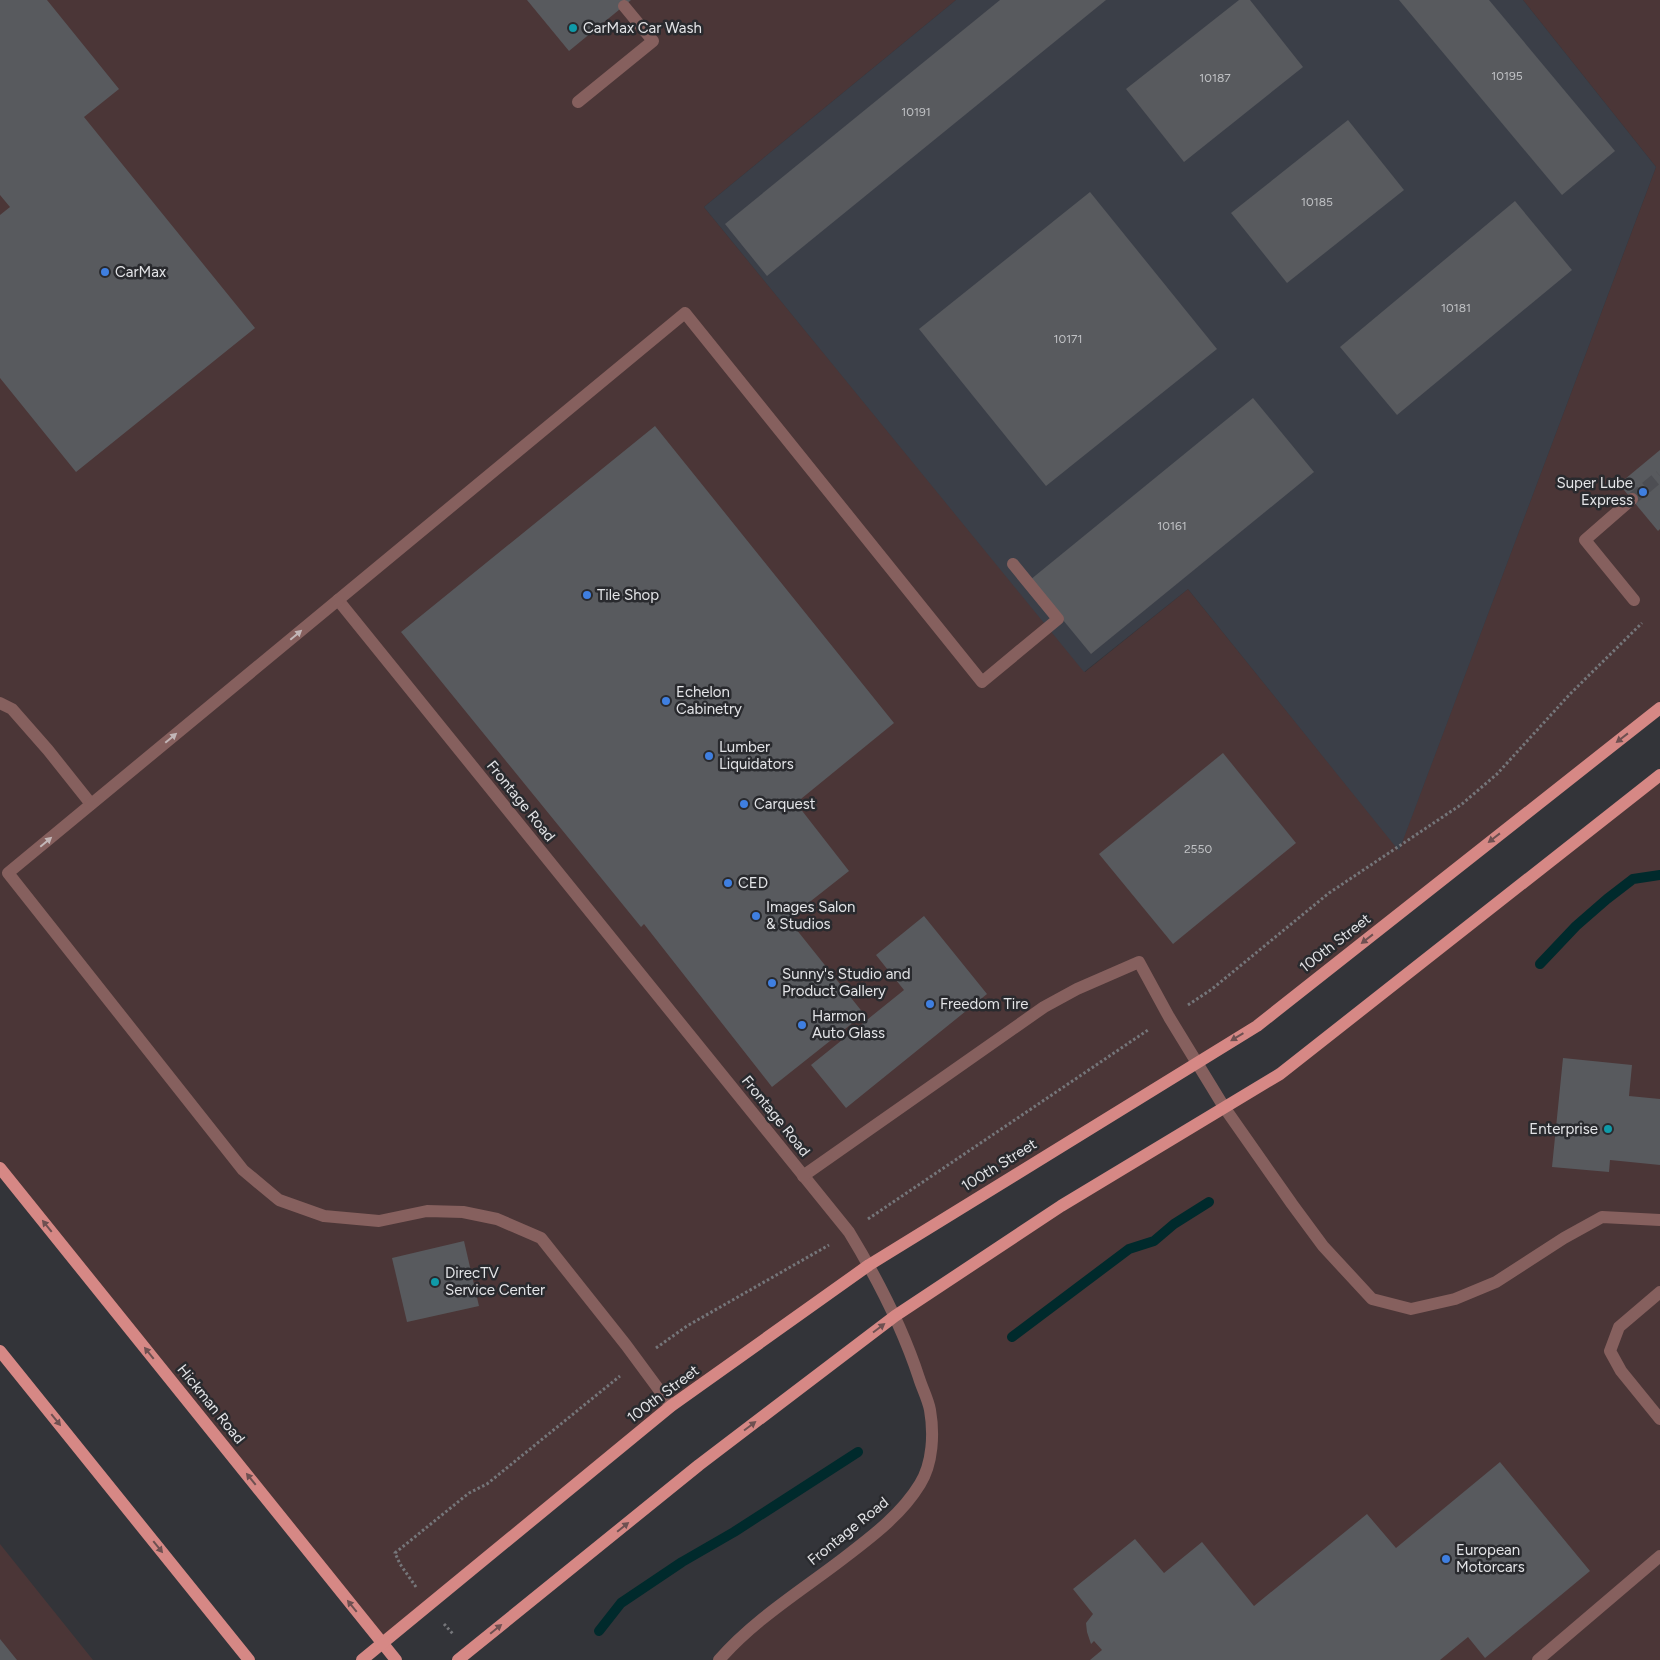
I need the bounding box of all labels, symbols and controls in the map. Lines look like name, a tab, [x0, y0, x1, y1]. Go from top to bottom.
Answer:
place label: CarMax Car Wash	[583, 19, 702, 37]
marker: CarMax Car Wash	[567, 22, 579, 34]
house number: 10195	[1491, 69, 1523, 83]
house number: 10187	[1199, 71, 1231, 85]
house number: 10191	[901, 105, 931, 119]
house number: 10185	[1301, 195, 1333, 209]
place label: CarMax	[115, 263, 166, 281]
marker: CarMax	[99, 266, 111, 278]
house number: 10181	[1441, 301, 1471, 315]
house number: 10171	[1053, 332, 1083, 346]
place label: Super Lube Express	[1556, 474, 1633, 509]
marker: Super Lube Express	[1637, 486, 1649, 498]
house number: 10161	[1157, 519, 1187, 533]
place label: Tile Shop	[597, 586, 659, 604]
marker: Tile Shop	[581, 589, 593, 601]
one-way arrow	[290, 629, 303, 640]
place label: Echelon Cabinetry	[676, 683, 742, 718]
marker: Echelon Cabinetry	[660, 695, 672, 707]
one-way arrow	[1616, 732, 1629, 743]
one-way arrow	[164, 733, 177, 744]
place label: Lumber Liquidators	[719, 738, 794, 773]
marker: Lumber Liquidators	[703, 750, 715, 762]
street label: Frontage Road	[483, 757, 559, 845]
place label: Carquest	[754, 795, 816, 813]
marker: Carquest	[738, 798, 750, 810]
one-way arrow	[1488, 833, 1501, 844]
one-way arrow	[40, 837, 52, 848]
house number: 2550	[1184, 842, 1212, 856]
place label: CED	[738, 874, 768, 892]
marker: CED	[722, 877, 734, 889]
place label: Images Salon & Studios	[766, 898, 855, 933]
street label: 100th Street	[1296, 909, 1374, 976]
marker: Images Salon & Studios	[750, 910, 762, 922]
one-way arrow	[1360, 934, 1373, 944]
place label: Sunny's Studio and Product Gallery	[782, 965, 911, 1000]
marker: Sunny's Studio and Product Gallery	[766, 977, 778, 989]
place label: Freedom Tire	[940, 995, 1028, 1013]
marker: Freedom Tire	[924, 998, 936, 1010]
place label: Harmon Auto Glass	[812, 1007, 885, 1042]
marker: Harmon Auto Glass	[796, 1019, 808, 1031]
one-way arrow	[1231, 1033, 1244, 1042]
street label: Frontage Road	[738, 1072, 814, 1160]
place label: Enterprise	[1529, 1120, 1598, 1138]
marker: Enterprise	[1602, 1123, 1614, 1135]
street label: 100th Street	[958, 1135, 1040, 1195]
one-way arrow	[41, 1220, 52, 1233]
place label: DirecTV Service Center	[445, 1264, 545, 1299]
marker: DirecTV Service Center	[429, 1276, 441, 1288]
one-way arrow	[872, 1322, 885, 1333]
one-way arrow	[143, 1346, 154, 1359]
street label: Hickman Road	[173, 1361, 249, 1447]
street label: 100th Street	[624, 1361, 703, 1427]
one-way arrow	[50, 1413, 61, 1426]
one-way arrow	[743, 1421, 757, 1431]
one-way arrow	[245, 1473, 256, 1486]
street label: Frontage Road	[804, 1493, 892, 1569]
one-way arrow	[616, 1521, 629, 1532]
one-way arrow	[152, 1540, 163, 1553]
place label: European Motorcars	[1456, 1541, 1525, 1576]
marker: European Motorcars	[1440, 1553, 1452, 1565]
one-way arrow	[347, 1600, 358, 1613]
one-way arrow	[490, 1624, 503, 1635]

